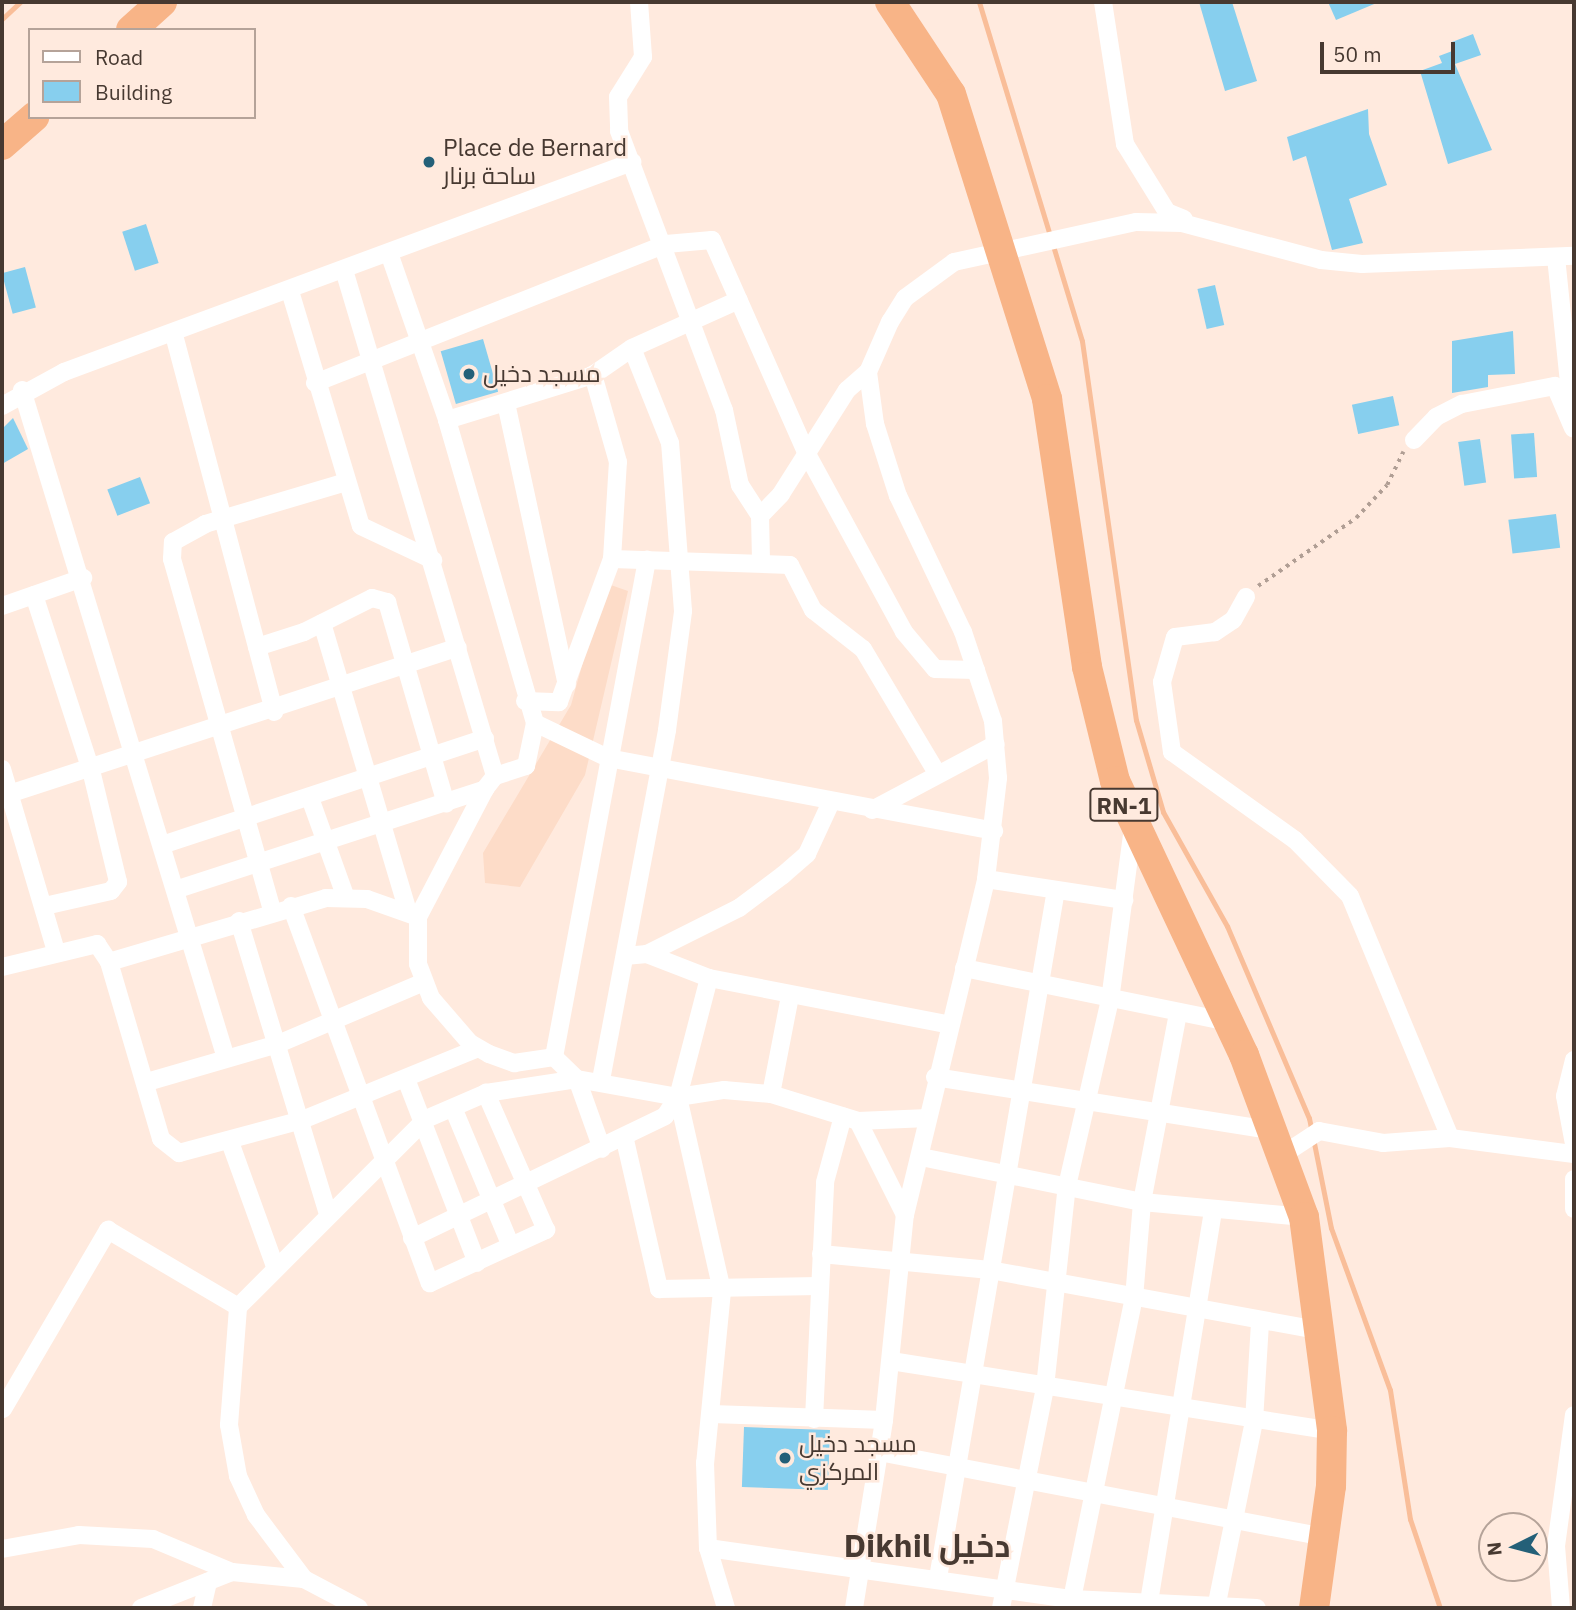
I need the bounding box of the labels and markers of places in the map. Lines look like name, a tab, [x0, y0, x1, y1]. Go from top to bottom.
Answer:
place label: Place de Bernard ساحة برنار	[443, 134, 627, 190]
marker: Place de Bernard ساحة برنار	[421, 154, 437, 170]
place label: مسجد دخيل	[483, 360, 601, 388]
marker: مسجد دخيل	[461, 366, 477, 382]
place label: مسجد دخيل المركزي	[799, 1430, 917, 1486]
marker: مسجد دخيل المركزي	[777, 1450, 793, 1466]

